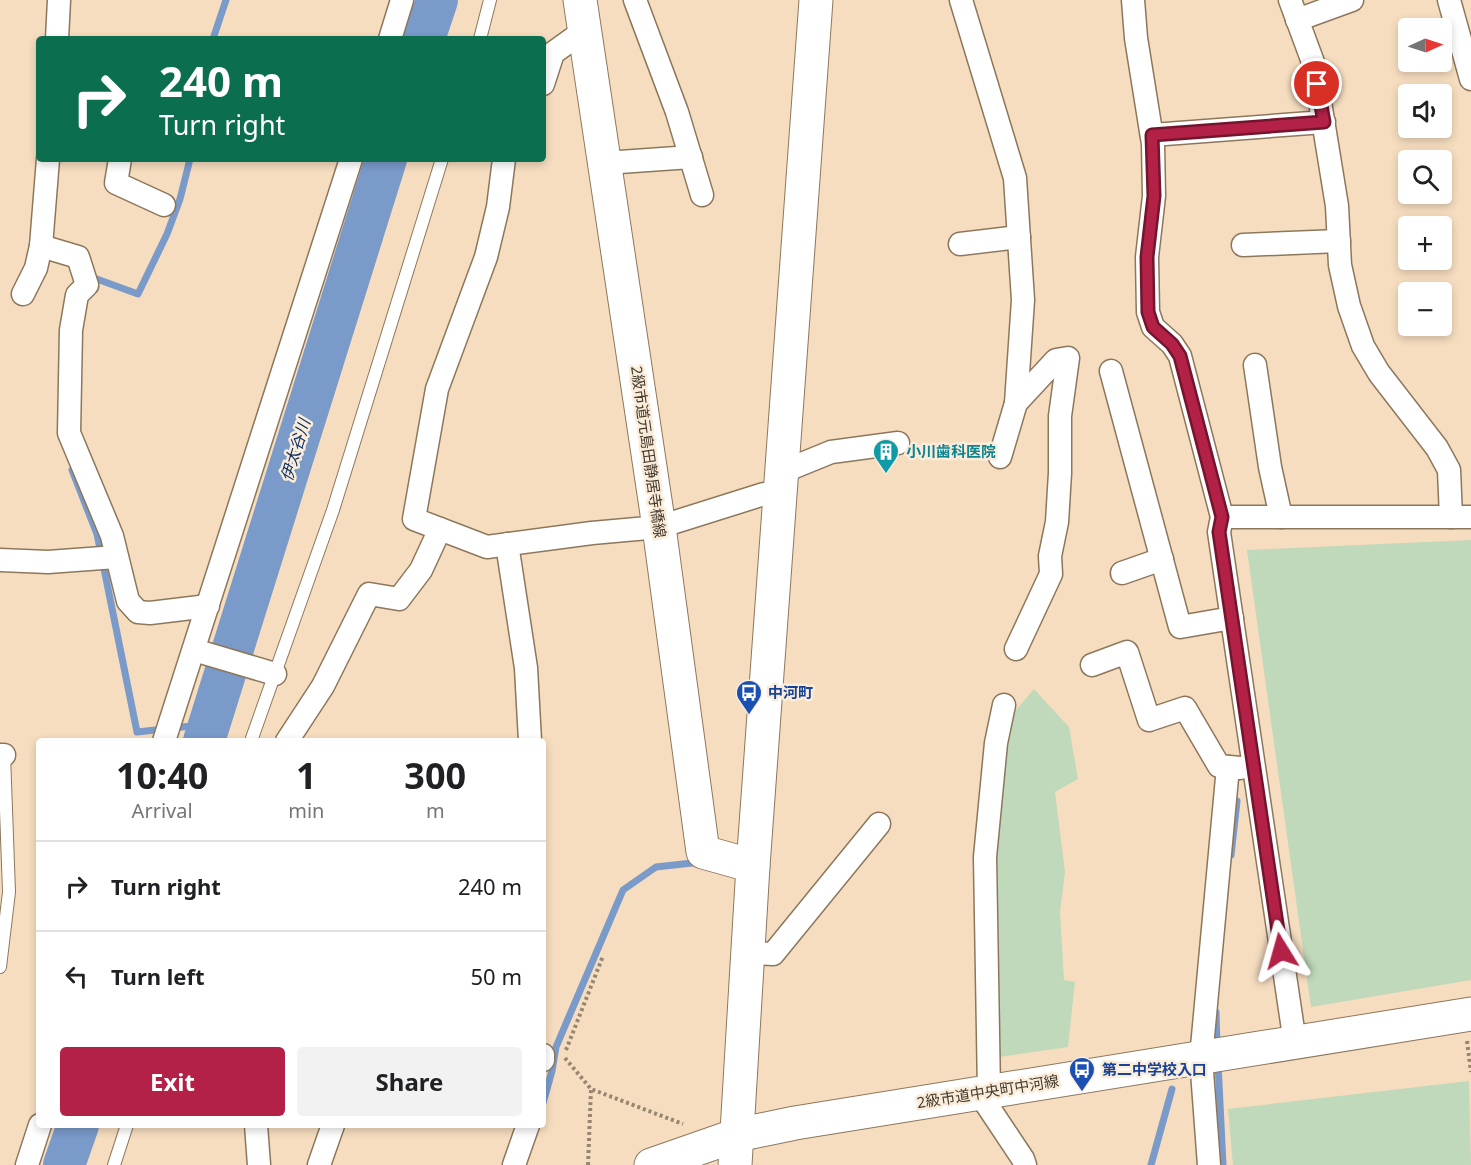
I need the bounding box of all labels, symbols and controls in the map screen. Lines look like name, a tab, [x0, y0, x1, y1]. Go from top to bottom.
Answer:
north arrow	[1398, 18, 1452, 72]
map controls	[1398, 18, 1452, 336]
text: 240 m	[159, 52, 283, 109]
pin	[1291, 58, 1342, 109]
icon: right	[60, 60, 138, 138]
icon: arrive	[1300, 67, 1333, 100]
button: sound	[1398, 84, 1452, 138]
text: Turn right	[159, 106, 285, 143]
button: search	[1398, 150, 1452, 204]
button: +	[1398, 216, 1452, 270]
button: −	[1398, 282, 1452, 336]
street label: 2級市道元島田静居寺橋線	[627, 365, 671, 539]
water label: 伊太谷川	[275, 414, 315, 484]
building icon: 小川歯科医院	[871, 437, 901, 475]
place label: 小川歯科医院	[906, 441, 996, 461]
bus stop icon: 中河町	[734, 678, 764, 716]
place label: 中河町	[768, 682, 813, 702]
text: 10:40	[116, 751, 208, 800]
text: 1	[296, 751, 317, 800]
text: 300	[404, 751, 466, 800]
text: Arrival	[132, 797, 193, 824]
text: min	[288, 797, 324, 824]
text: m	[426, 797, 445, 824]
icon: right	[60, 870, 93, 903]
text: Turn right	[111, 871, 221, 901]
text: 240 m	[458, 871, 522, 901]
position arrow	[1249, 919, 1313, 983]
icon: left	[60, 960, 93, 993]
text: Turn left	[111, 961, 205, 991]
text: 50 m	[471, 961, 522, 991]
button: Exit	[60, 1047, 285, 1116]
button: Share	[297, 1047, 522, 1116]
bus stop icon: 第二中学校入口	[1067, 1055, 1097, 1093]
place label: 第二中学校入口	[1102, 1059, 1207, 1079]
street label: 2級市道中央町中河線	[915, 1070, 1060, 1112]

